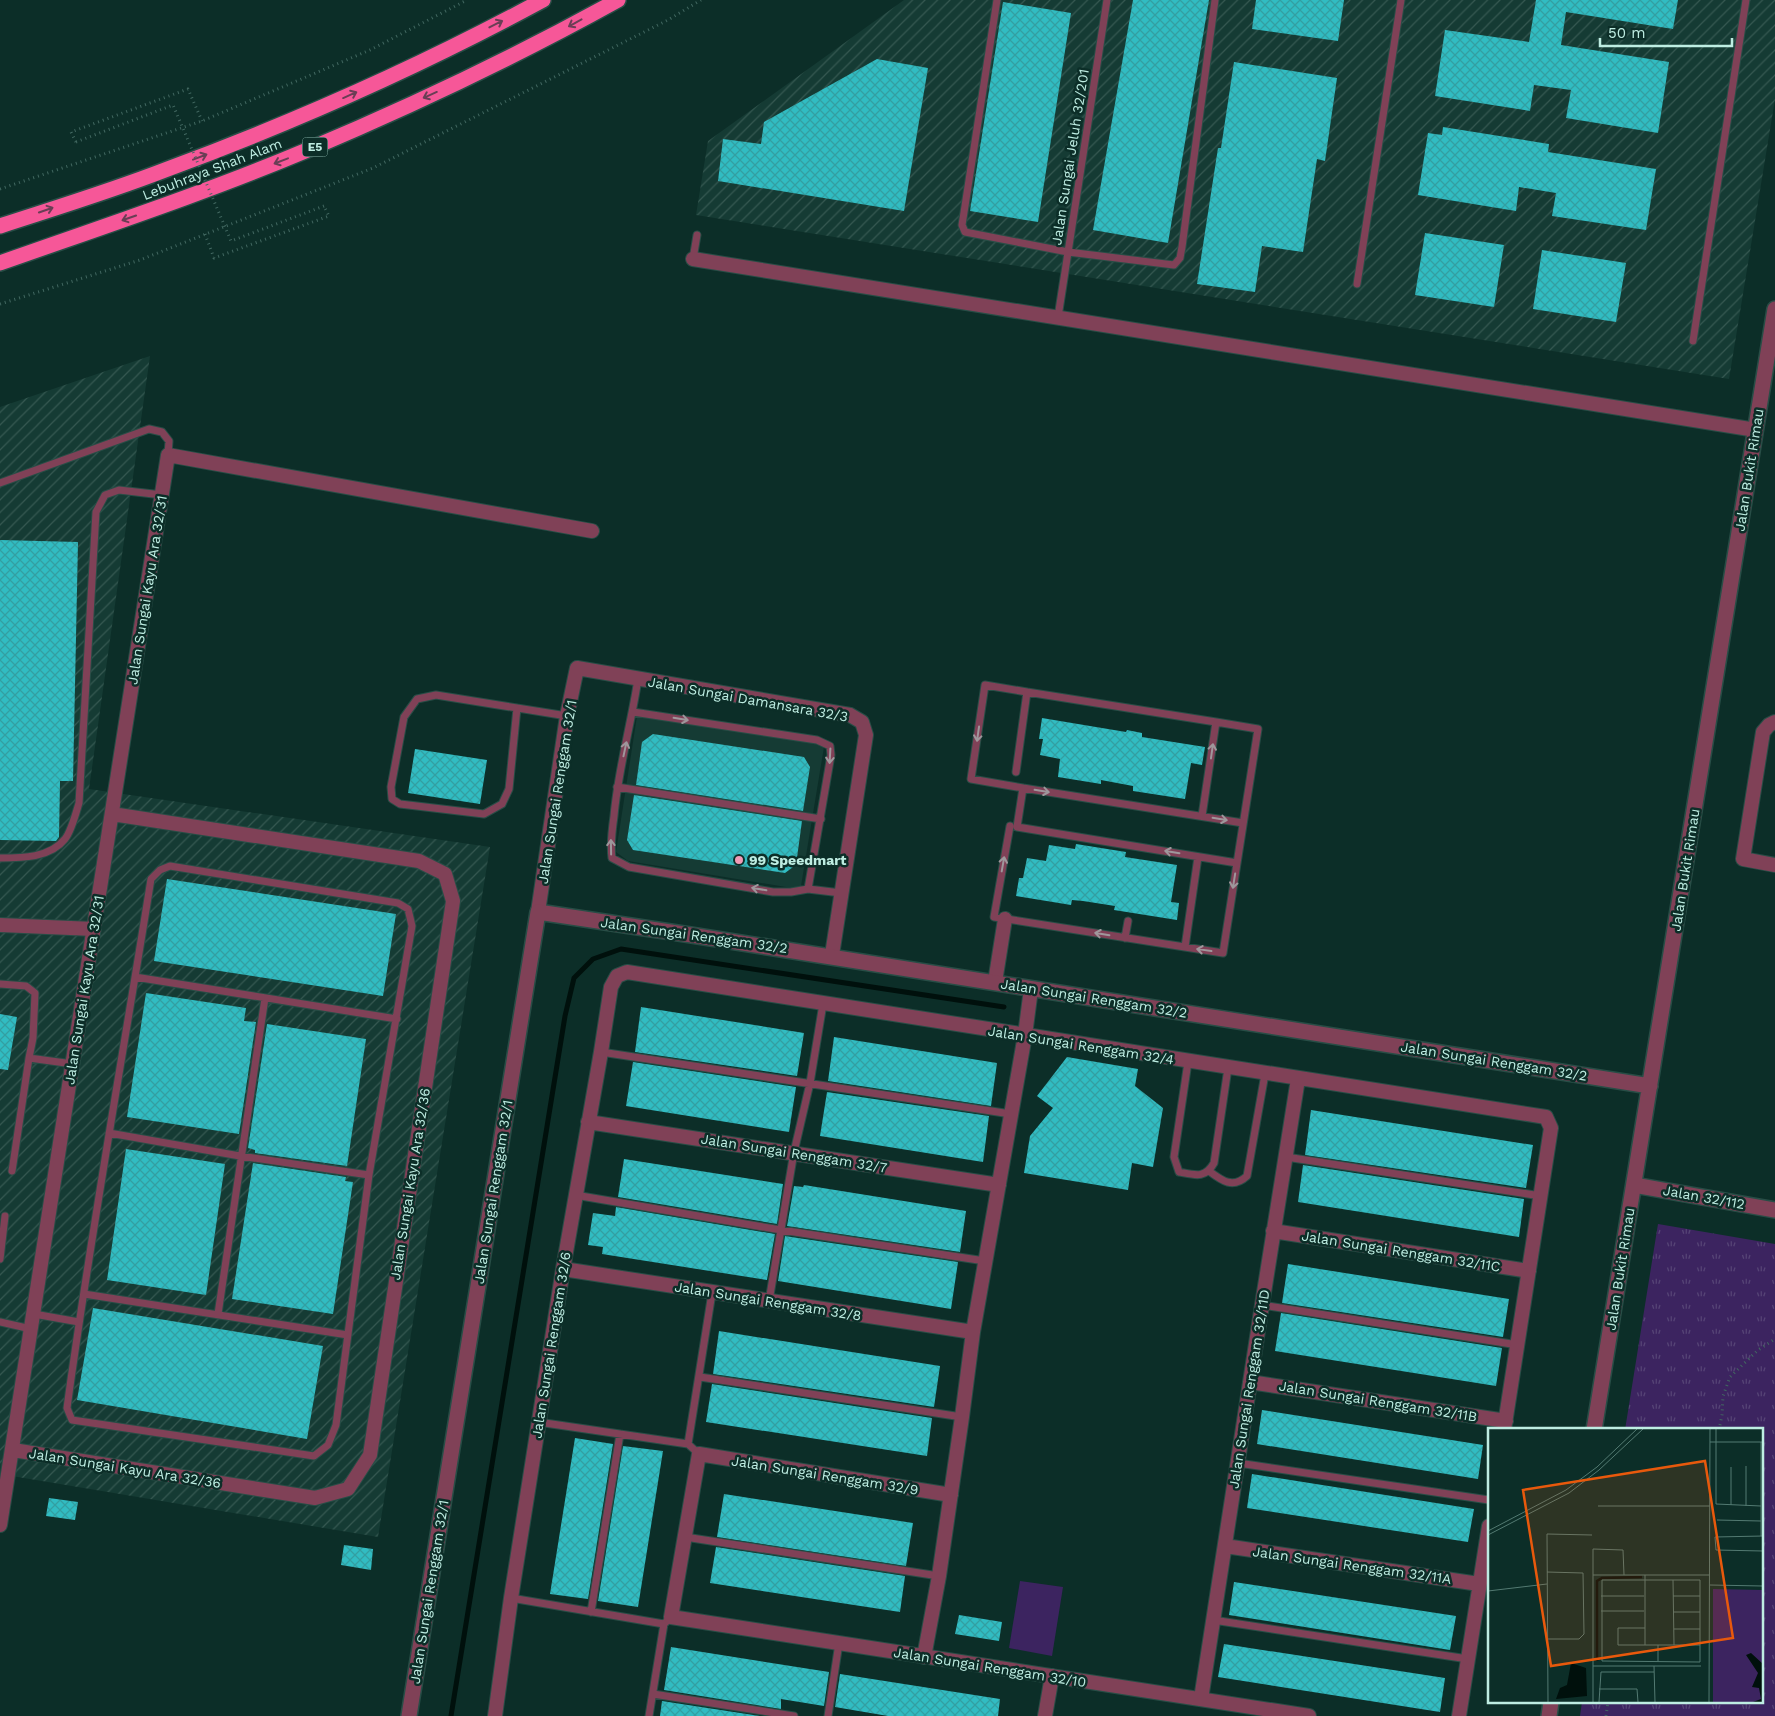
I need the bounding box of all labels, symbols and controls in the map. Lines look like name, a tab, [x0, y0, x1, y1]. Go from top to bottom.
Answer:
scale bar	[1600, 15, 1732, 47]
one-way arrow	[488, 19, 503, 28]
one-way arrow	[569, 19, 583, 29]
text: 50 m	[1608, 24, 1645, 42]
street label: Jalan Sungai Jeluh 32/201	[1048, 68, 1092, 246]
one-way arrow	[342, 89, 357, 99]
one-way arrow	[423, 91, 438, 101]
street label: Lebuhraya Shah Alam	[140, 135, 284, 203]
road number: E5	[302, 138, 328, 156]
one-way arrow	[192, 152, 207, 161]
one-way arrow	[274, 156, 289, 166]
one-way arrow	[38, 205, 54, 215]
one-way arrow	[121, 214, 137, 223]
street label: Jalan Bukit Rimau	[1731, 407, 1767, 533]
street label: Jalan Sungai Kayu Ara 32/31	[124, 494, 170, 686]
street label: Jalan Sungai Damansara 32/3	[647, 673, 849, 725]
street label: Jalan Sungai Renggam 32/1	[535, 699, 579, 885]
one-way arrow	[673, 715, 689, 725]
one-way arrow	[973, 725, 983, 741]
one-way arrow	[621, 742, 630, 758]
one-way arrow	[1207, 743, 1217, 759]
one-way arrow	[825, 748, 834, 764]
one-way arrow	[1034, 787, 1050, 797]
street label: Jalan Bukit Rimau	[1667, 807, 1703, 933]
one-way arrow	[1212, 815, 1228, 825]
one-way arrow	[607, 840, 616, 856]
one-way arrow	[1164, 847, 1180, 857]
place label: 99 Speedmart	[749, 852, 846, 868]
marker: 99 Speedmart	[733, 854, 745, 866]
one-way arrow	[998, 857, 1008, 873]
one-way arrow	[1229, 873, 1239, 889]
one-way arrow	[752, 884, 768, 894]
street label: Jalan Sungai Kayu Ara 32/31	[61, 894, 107, 1086]
street label: Jalan Sungai Renggam 32/2	[599, 914, 789, 956]
one-way arrow	[1094, 928, 1110, 938]
one-way arrow	[1196, 945, 1212, 955]
street label: Jalan Sungai Renggam 32/2	[1000, 975, 1188, 1021]
street label: Jalan Sungai Renggam 32/4	[987, 1022, 1175, 1068]
street label: Jalan Sungai Renggam 32/2	[1400, 1038, 1588, 1084]
street label: Jalan Sungai Kayu Ara 32/36	[387, 1087, 433, 1281]
street label: Jalan Sungai Renggam 32/1	[471, 1099, 515, 1285]
street label: Jalan Sungai Renggam 32/7	[700, 1130, 888, 1176]
street label: Jalan 32/112	[1662, 1182, 1746, 1212]
street label: Jalan Bukit Rimau	[1602, 1206, 1638, 1332]
street label: Jalan Sungai Renggam 32/11C	[1300, 1227, 1502, 1275]
street label: Jalan Sungai Renggam 32/6	[528, 1251, 574, 1439]
street label: Jalan Sungai Renggam 32/8	[673, 1278, 863, 1324]
street label: Jalan Sungai Renggam 32/11D	[1225, 1288, 1273, 1490]
street label: Jalan Sungai Renggam 32/11B	[1278, 1377, 1478, 1425]
inset map	[1488, 1428, 1762, 1704]
street label: Jalan Sungai Kayu Ara 32/36	[28, 1445, 222, 1491]
street label: Jalan Sungai Renggam 32/9	[730, 1452, 920, 1498]
street label: Jalan Sungai Renggam 32/1	[407, 1499, 451, 1685]
street label: Jalan Sungai Renggam 32/11A	[1252, 1543, 1452, 1587]
street label: Jalan Sungai Renggam 32/10	[893, 1644, 1087, 1690]

